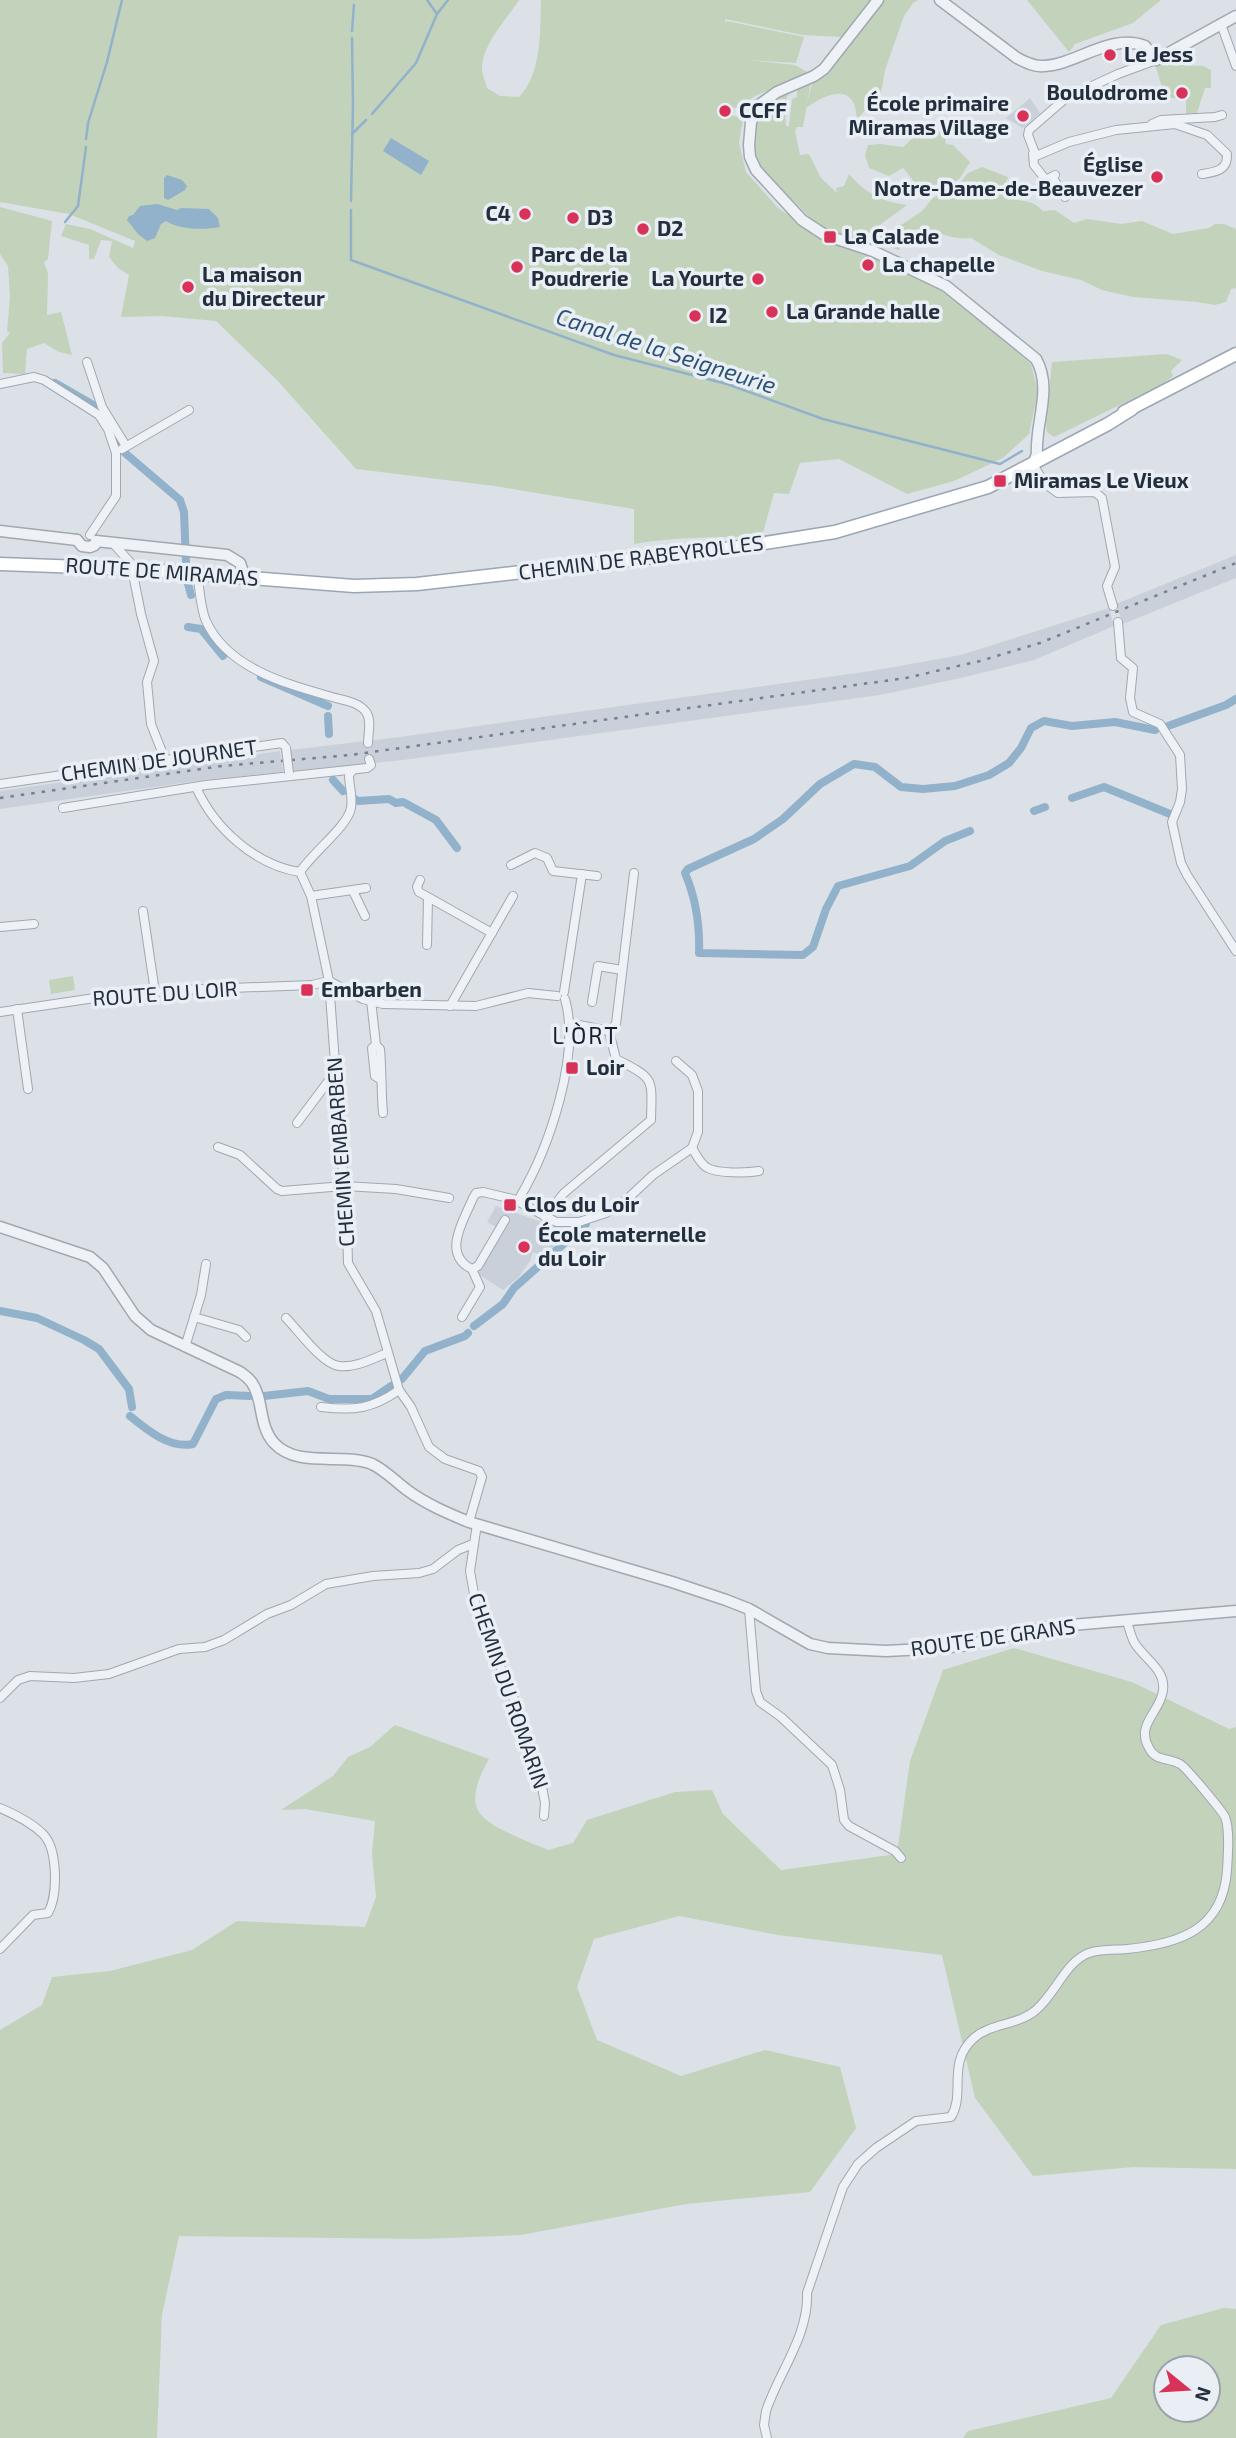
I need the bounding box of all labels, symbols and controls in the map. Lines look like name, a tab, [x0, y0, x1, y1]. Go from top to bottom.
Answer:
place label: Le Jess	[1124, 41, 1193, 66]
marker: Le Jess	[1102, 47, 1118, 63]
place label: Boulodrome	[1046, 79, 1168, 104]
marker: Boulodrome	[1174, 85, 1190, 101]
place label: École primaire Miramas Village	[849, 90, 1009, 139]
place label: CCFF	[739, 97, 787, 122]
marker: CCFF	[717, 103, 733, 119]
marker: École primaire Miramas Village	[1015, 108, 1031, 124]
place label: Église Notre-Dame-de-Beauvezer	[874, 151, 1143, 200]
marker: Église Notre-Dame-de-Beauvezer	[1149, 169, 1165, 185]
place label: C4	[485, 200, 511, 225]
place label: D3	[587, 204, 613, 229]
marker: C4	[517, 206, 533, 222]
marker: D3	[565, 210, 581, 226]
place label: D2	[657, 215, 684, 240]
marker: D2	[635, 221, 651, 237]
place label: La Calade	[844, 223, 939, 248]
marker: La Calade	[822, 229, 838, 245]
place label: Parc de la Poudrerie	[531, 241, 629, 290]
place label: La chapelle	[882, 251, 995, 276]
marker: La chapelle	[860, 257, 876, 273]
marker: Parc de la Poudrerie	[509, 259, 525, 275]
place label: La maison du Directeur	[202, 261, 325, 310]
place label: La Yourte	[651, 265, 744, 290]
marker: La Yourte	[750, 271, 766, 287]
marker: La maison du Directeur	[180, 279, 196, 295]
place label: La Grande halle	[786, 298, 940, 323]
water label: Canal de la Seigneurie	[553, 301, 780, 399]
place label: I2	[709, 302, 727, 327]
marker: La Grande halle	[764, 304, 780, 320]
marker: I2	[687, 308, 703, 324]
place label: Miramas Le Vieux	[1014, 467, 1189, 492]
marker: Miramas Le Vieux	[992, 473, 1008, 489]
street label: CHEMIN DE RABEYROLLES	[517, 529, 765, 584]
street label: ROUTE DE MIRAMAS	[65, 551, 259, 590]
street label: CHEMIN DE JOURNET	[59, 733, 259, 786]
street label: ROUTE DU LOIR	[92, 975, 238, 1010]
place label: Embarben	[321, 976, 422, 1001]
marker: Embarben	[299, 982, 315, 998]
district label: L'ÒRT	[552, 1021, 620, 1049]
place label: Loir	[586, 1054, 624, 1079]
street label: CHEMIN EMBARBEN	[320, 1056, 359, 1248]
marker: Loir	[564, 1060, 580, 1076]
place label: Clos du Loir	[524, 1191, 639, 1216]
marker: Clos du Loir	[502, 1197, 518, 1213]
place label: École maternelle du Loir	[538, 1221, 706, 1270]
marker: École maternelle du Loir	[516, 1239, 532, 1255]
street label: CHEMIN DU ROMARIN	[464, 1589, 555, 1792]
street label: ROUTE DE GRANS	[909, 1613, 1077, 1660]
north arrow	[1152, 2354, 1222, 2424]
text: N	[1191, 2384, 1217, 2404]

